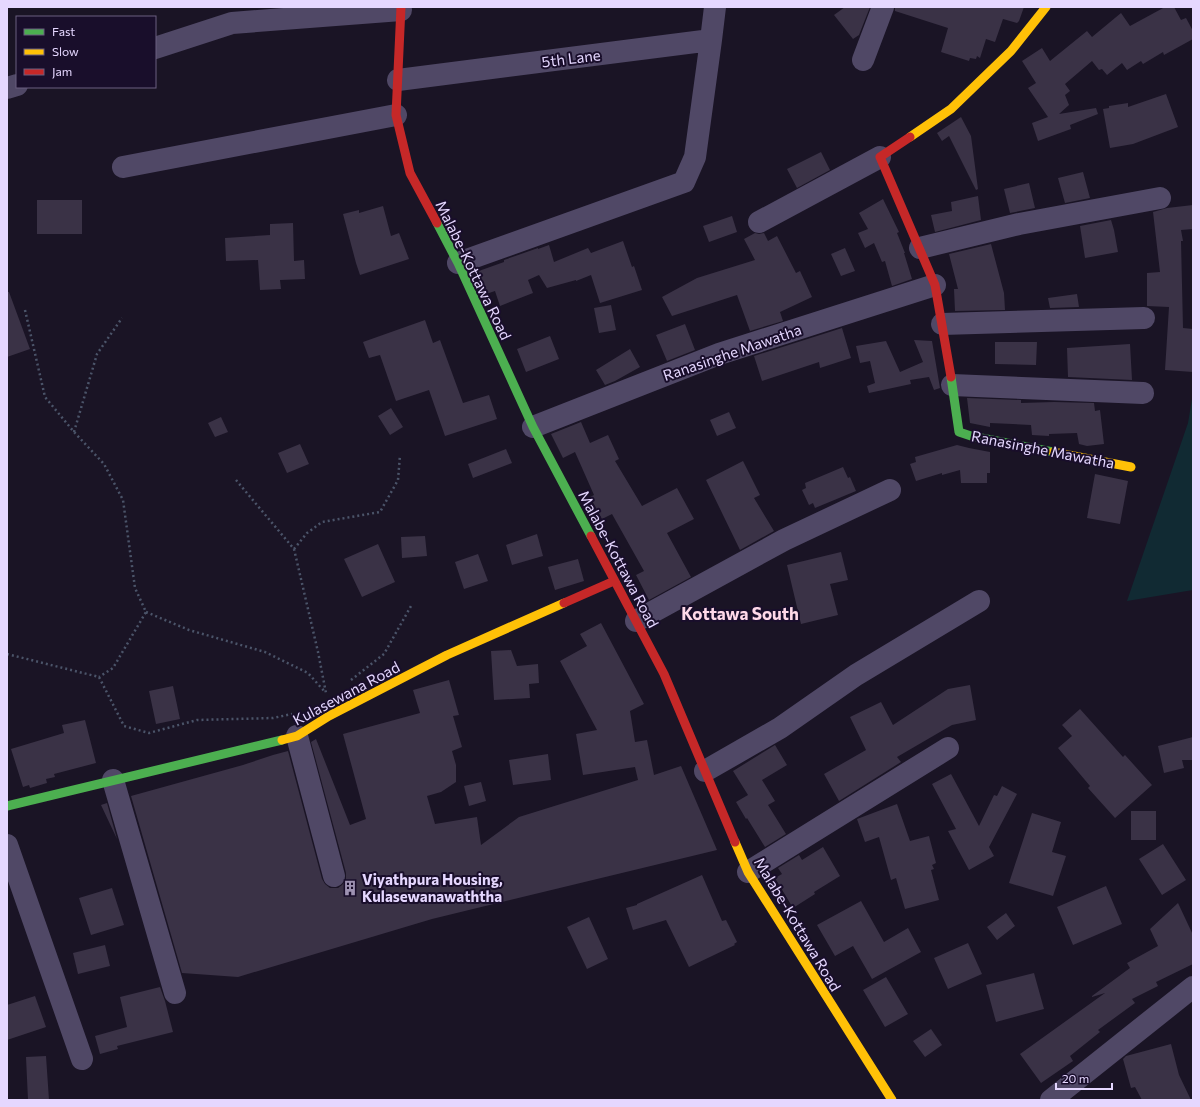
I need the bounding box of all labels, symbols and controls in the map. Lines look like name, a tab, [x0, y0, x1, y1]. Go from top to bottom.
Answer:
legend	[16, 16, 156, 88]
text: Fast	[52, 24, 75, 38]
text: Slow	[52, 44, 79, 58]
street label: 5th Lane	[541, 45, 602, 71]
text: Jam	[52, 64, 72, 79]
street label: Malabe-Kottawa Road	[432, 197, 516, 343]
street label: Ranasinghe Mawatha	[660, 320, 804, 384]
street label: Ranasinghe Mawatha	[970, 426, 1116, 472]
street label: Malabe-Kottawa Road	[575, 487, 663, 631]
district label: Kottawa South	[681, 603, 799, 624]
street label: Kulasewana Road	[289, 657, 403, 729]
street label: Malabe-Kottawa Road	[751, 854, 845, 994]
place label: Viyathpura Housing, Kulasewanawaththa	[362, 870, 503, 905]
building icon: Viyathpura Housing, Kulasewanawaththa	[341, 879, 359, 897]
scale bar	[1056, 1065, 1112, 1091]
text: 20 m	[1062, 1071, 1089, 1085]

